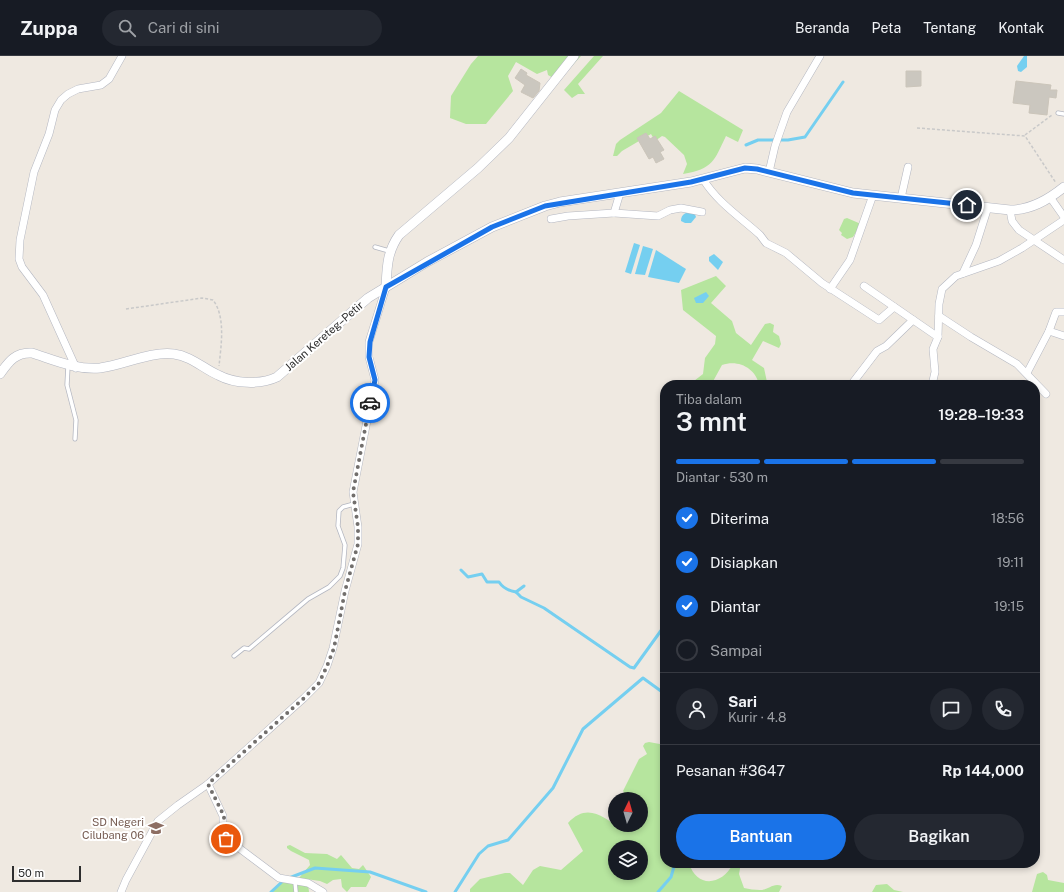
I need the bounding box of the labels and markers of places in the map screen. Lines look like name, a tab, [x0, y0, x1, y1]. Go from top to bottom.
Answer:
pin	[950, 188, 984, 222]
place label: SD Negeri Cilubang 06	[82, 816, 144, 841]
school or university icon: SD Negeri Cilubang 06	[147, 819, 165, 837]
pin	[209, 822, 243, 856]

